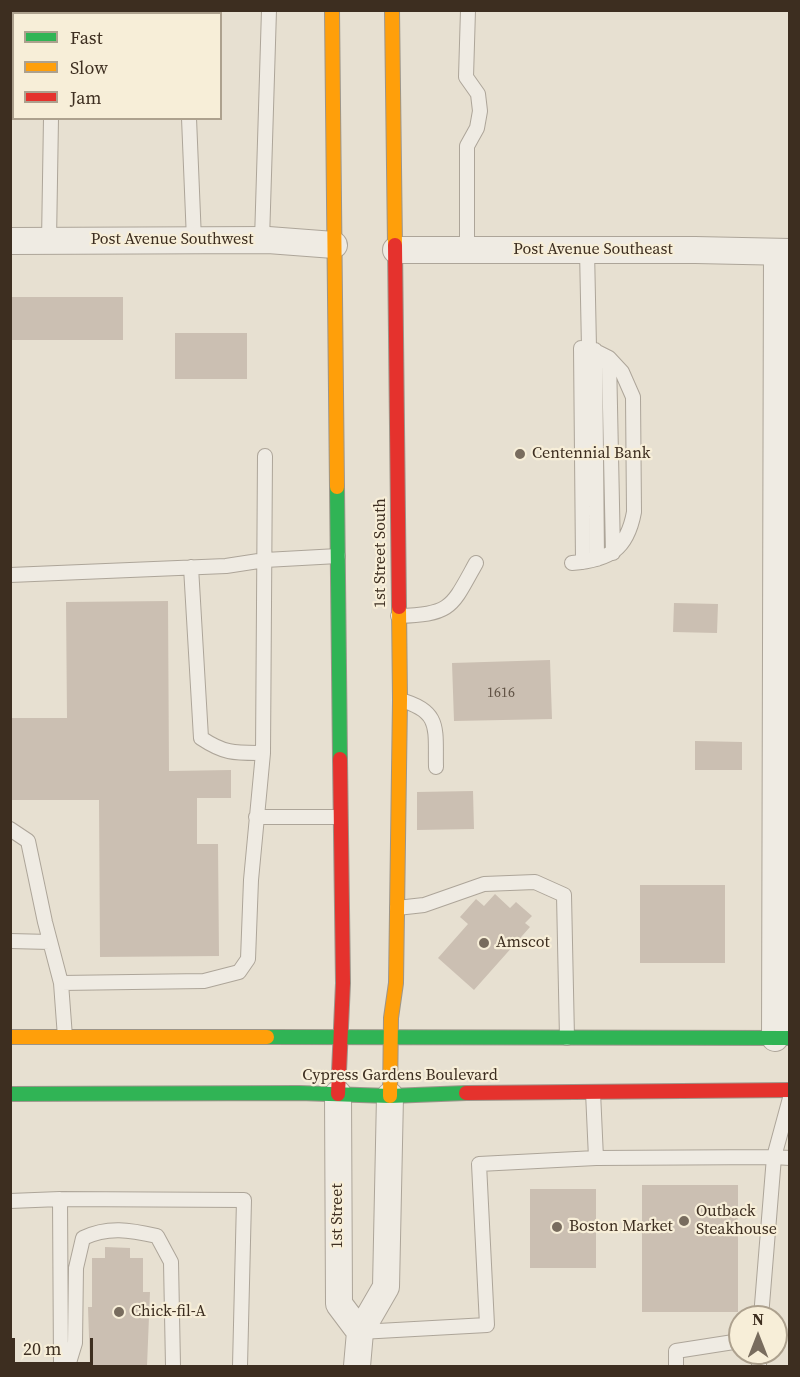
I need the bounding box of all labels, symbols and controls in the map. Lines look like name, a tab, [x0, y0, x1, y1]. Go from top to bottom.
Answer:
legend	[12, 12, 222, 120]
text: Fast	[70, 25, 103, 50]
text: Slow	[70, 55, 108, 80]
text: Jam	[70, 85, 102, 110]
street label: Post Avenue Southwest	[91, 230, 253, 250]
street label: Post Avenue Southeast	[513, 240, 673, 260]
place label: Centennial Bank	[532, 444, 651, 464]
marker: Centennial Bank	[513, 447, 527, 461]
street label: 1st Street South	[371, 498, 391, 608]
house number: 1616	[487, 685, 515, 701]
place label: Amscot	[496, 933, 550, 953]
marker: Amscot	[477, 936, 491, 950]
street label: Cypress Gardens Boulevard	[302, 1066, 498, 1086]
street label: 1st Street	[328, 1183, 348, 1249]
place label: Outback Steakhouse	[696, 1202, 777, 1240]
marker: Outback Steakhouse	[677, 1214, 691, 1228]
place label: Boston Market	[569, 1217, 673, 1237]
marker: Boston Market	[550, 1220, 564, 1234]
place label: Chick-fil-A	[131, 1302, 206, 1322]
marker: Chick-fil-A	[112, 1305, 126, 1319]
north arrow	[728, 1305, 788, 1365]
text: N	[752, 1308, 764, 1330]
scale bar	[15, 1326, 96, 1364]
text: 20 m	[23, 1336, 61, 1361]

